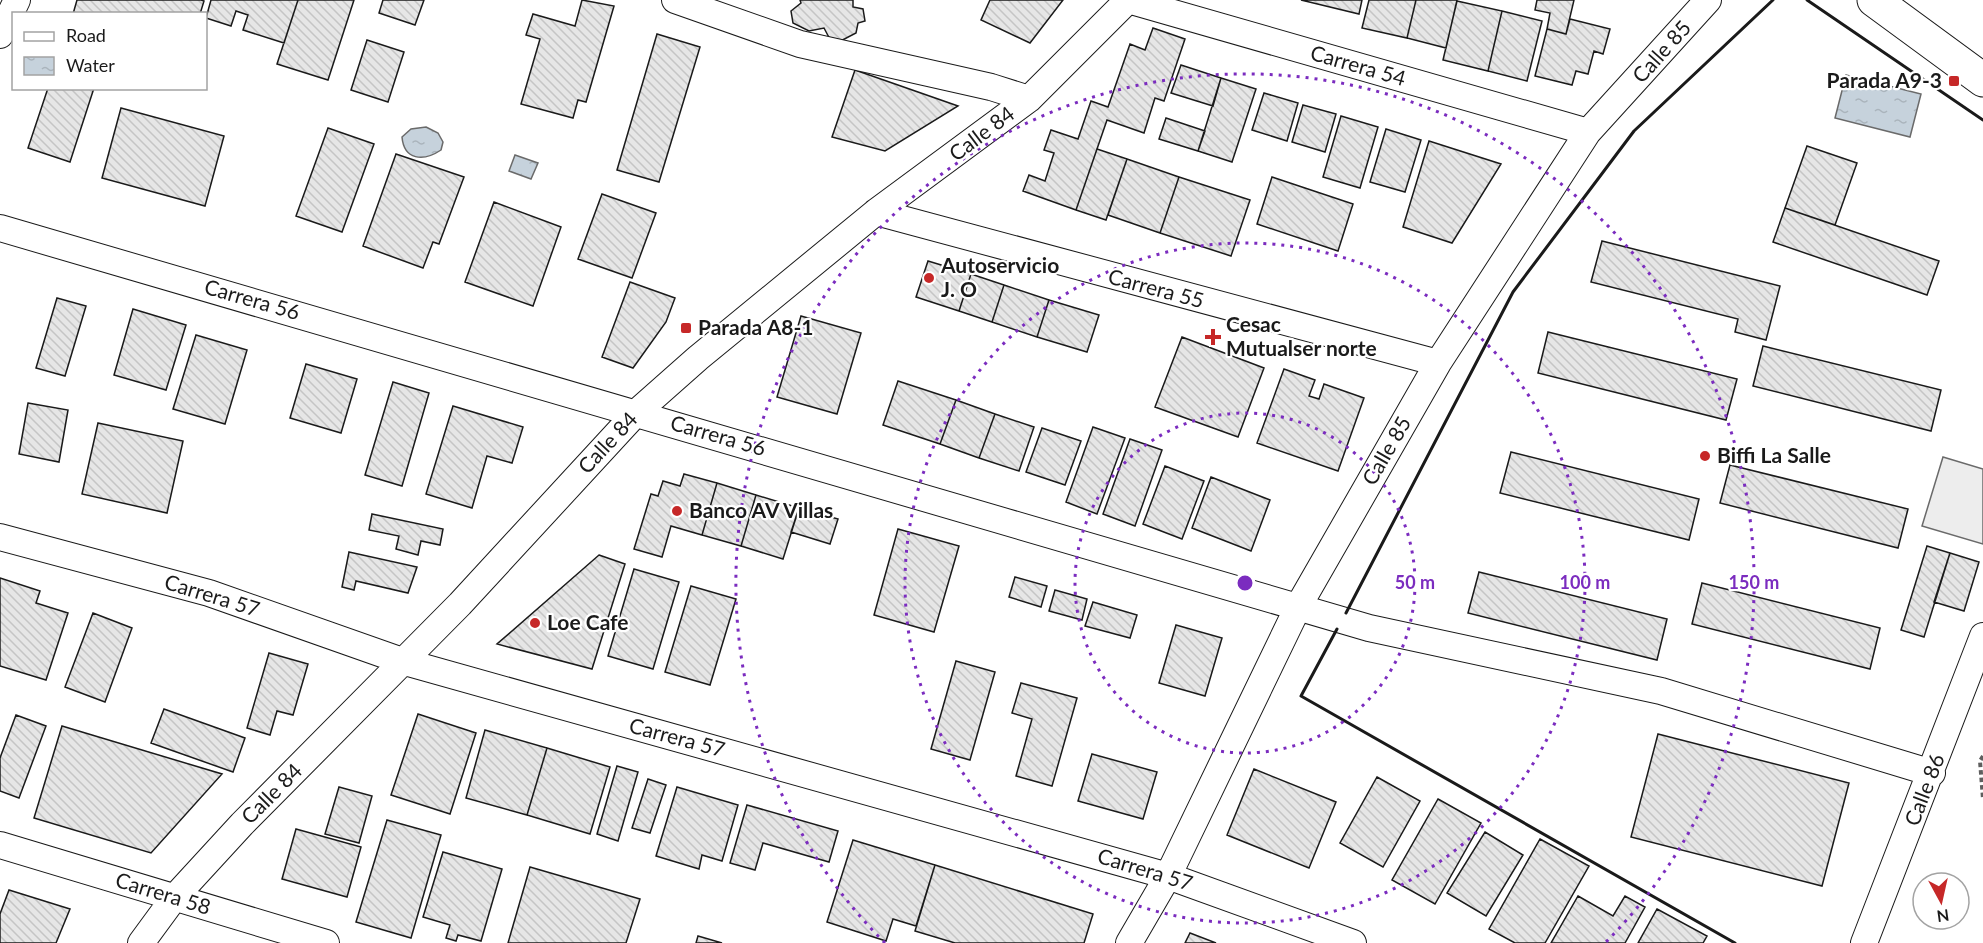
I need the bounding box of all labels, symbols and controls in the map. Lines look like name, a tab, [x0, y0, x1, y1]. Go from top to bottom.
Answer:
legend	[12, 12, 207, 90]
street label: Calle 85	[1626, 15, 1695, 87]
text: Road	[66, 24, 106, 46]
street label: Carrera 54	[1308, 39, 1409, 90]
text: Water	[66, 54, 115, 76]
place label: Parada A9-3	[1827, 67, 1942, 92]
marker: Parada A9-3	[1947, 74, 1961, 88]
street label: Calle 84	[944, 100, 1019, 165]
place label: Autoservicio J. O	[940, 252, 1059, 301]
street label: Carrera 55	[1106, 263, 1207, 312]
marker: Autoservicio J. O	[922, 271, 936, 285]
street label: Carrera 56	[202, 273, 303, 324]
place label: Cesac Mutualser norte	[1226, 311, 1377, 360]
place label: Parada A8-1	[698, 314, 813, 339]
marker: Parada A8-1	[679, 321, 693, 335]
marker: Cesac Mutualser norte	[1204, 328, 1222, 346]
street label: Calle 84	[572, 406, 642, 478]
street label: Carrera 56	[668, 409, 769, 460]
street label: Calle 85	[1356, 411, 1415, 489]
place label: Biffi La Salle	[1717, 442, 1831, 467]
marker: Biffi La Salle	[1698, 449, 1712, 463]
place label: Banco AV Villas	[689, 497, 833, 522]
marker: Banco AV Villas	[670, 504, 684, 518]
street label: Carrera 57	[162, 568, 263, 621]
text: 50 m	[1395, 571, 1435, 593]
text: 100 m	[1560, 571, 1610, 593]
text: 150 m	[1729, 571, 1779, 593]
centre of rings	[1235, 573, 1255, 593]
place label: Loe Cafe	[547, 609, 629, 634]
marker: Loe Cafe	[528, 616, 542, 630]
street label: Carrera 57	[627, 712, 728, 761]
street label: Calle 86	[1898, 750, 1949, 829]
street label: Calle 84	[236, 758, 306, 828]
street label: Carrera 57	[1095, 842, 1196, 895]
street label: Carrera 58	[113, 866, 214, 919]
north arrow	[1911, 871, 1971, 931]
text: N	[1936, 906, 1951, 927]

